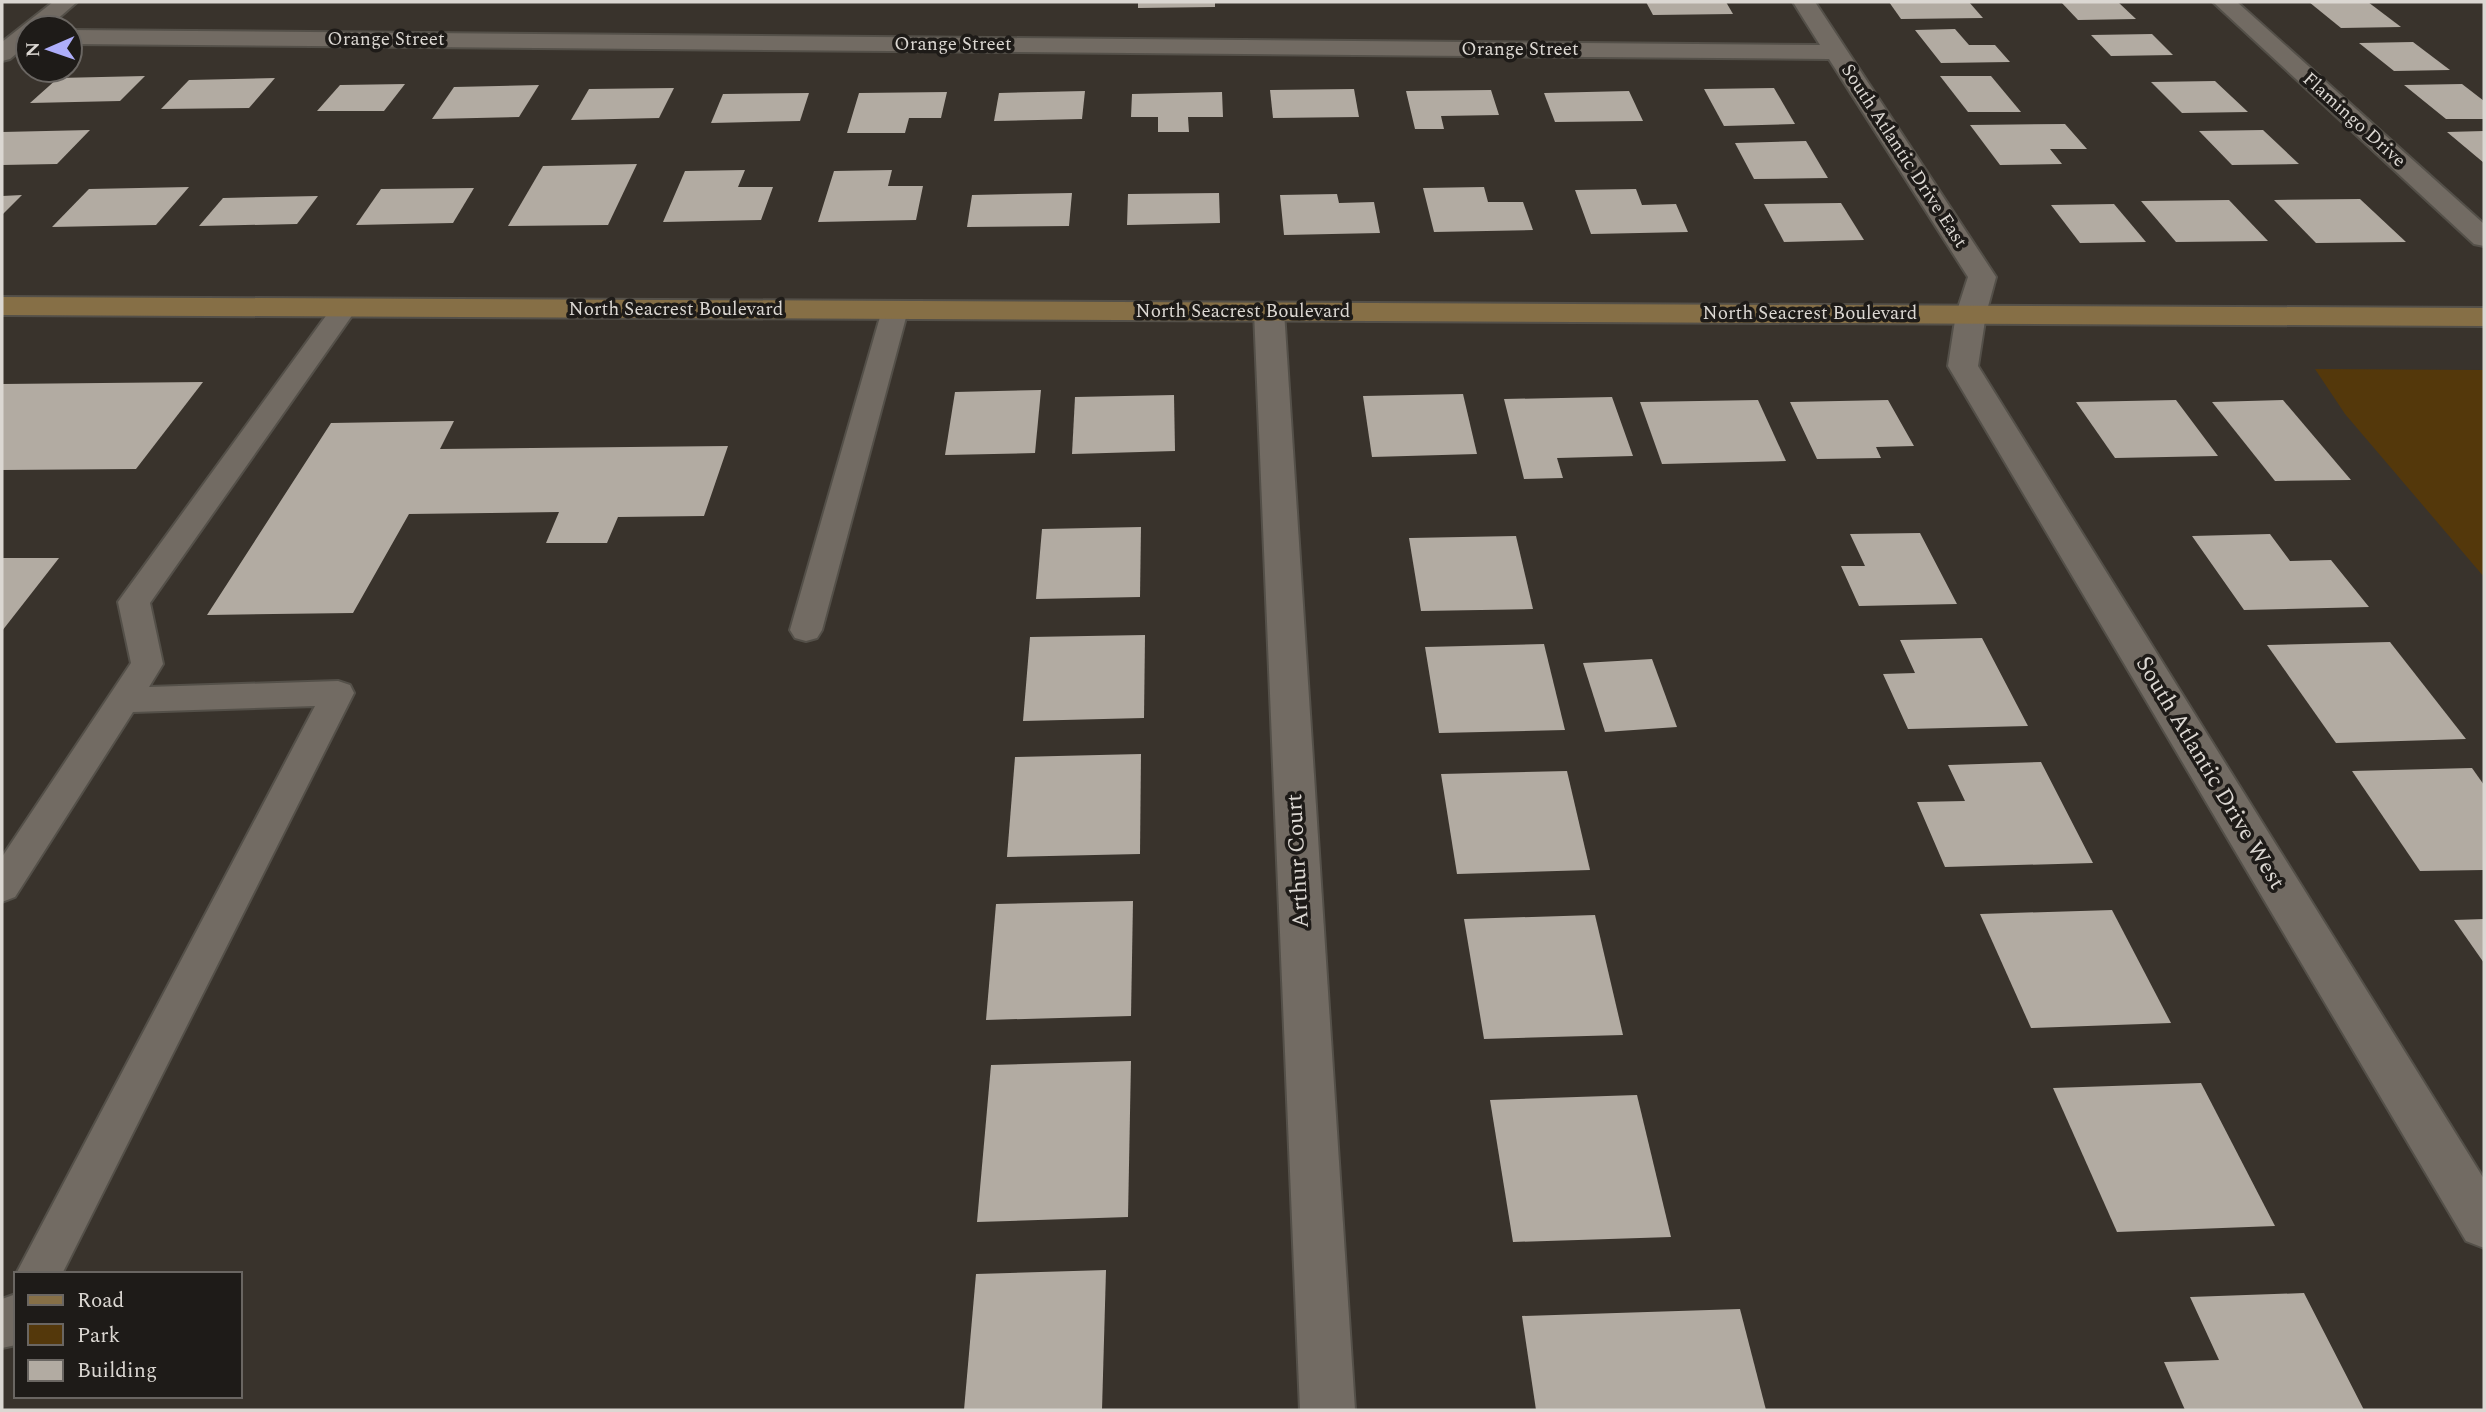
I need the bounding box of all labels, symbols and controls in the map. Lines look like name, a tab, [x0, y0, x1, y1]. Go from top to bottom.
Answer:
north arrow	[14, 14, 84, 84]
street label: Orange Street	[327, 25, 445, 54]
street label: Orange Street	[894, 30, 1012, 59]
street label: Orange Street	[1461, 35, 1579, 64]
text: N	[19, 41, 48, 58]
street label: South Atlantic Drive East	[1833, 58, 1975, 254]
street label: Flamingo Drive	[2296, 65, 2412, 175]
street label: North Seacrest Boulevard	[569, 295, 783, 324]
street label: North Seacrest Boulevard	[1136, 297, 1350, 326]
street label: North Seacrest Boulevard	[1703, 299, 1917, 328]
street label: South Atlantic Drive West	[2126, 650, 2294, 896]
street label: Arthur Court	[1277, 793, 1319, 929]
legend	[14, 1272, 242, 1398]
text: Road	[77, 1285, 124, 1317]
text: Park	[77, 1320, 121, 1352]
text: Building	[77, 1355, 157, 1387]

